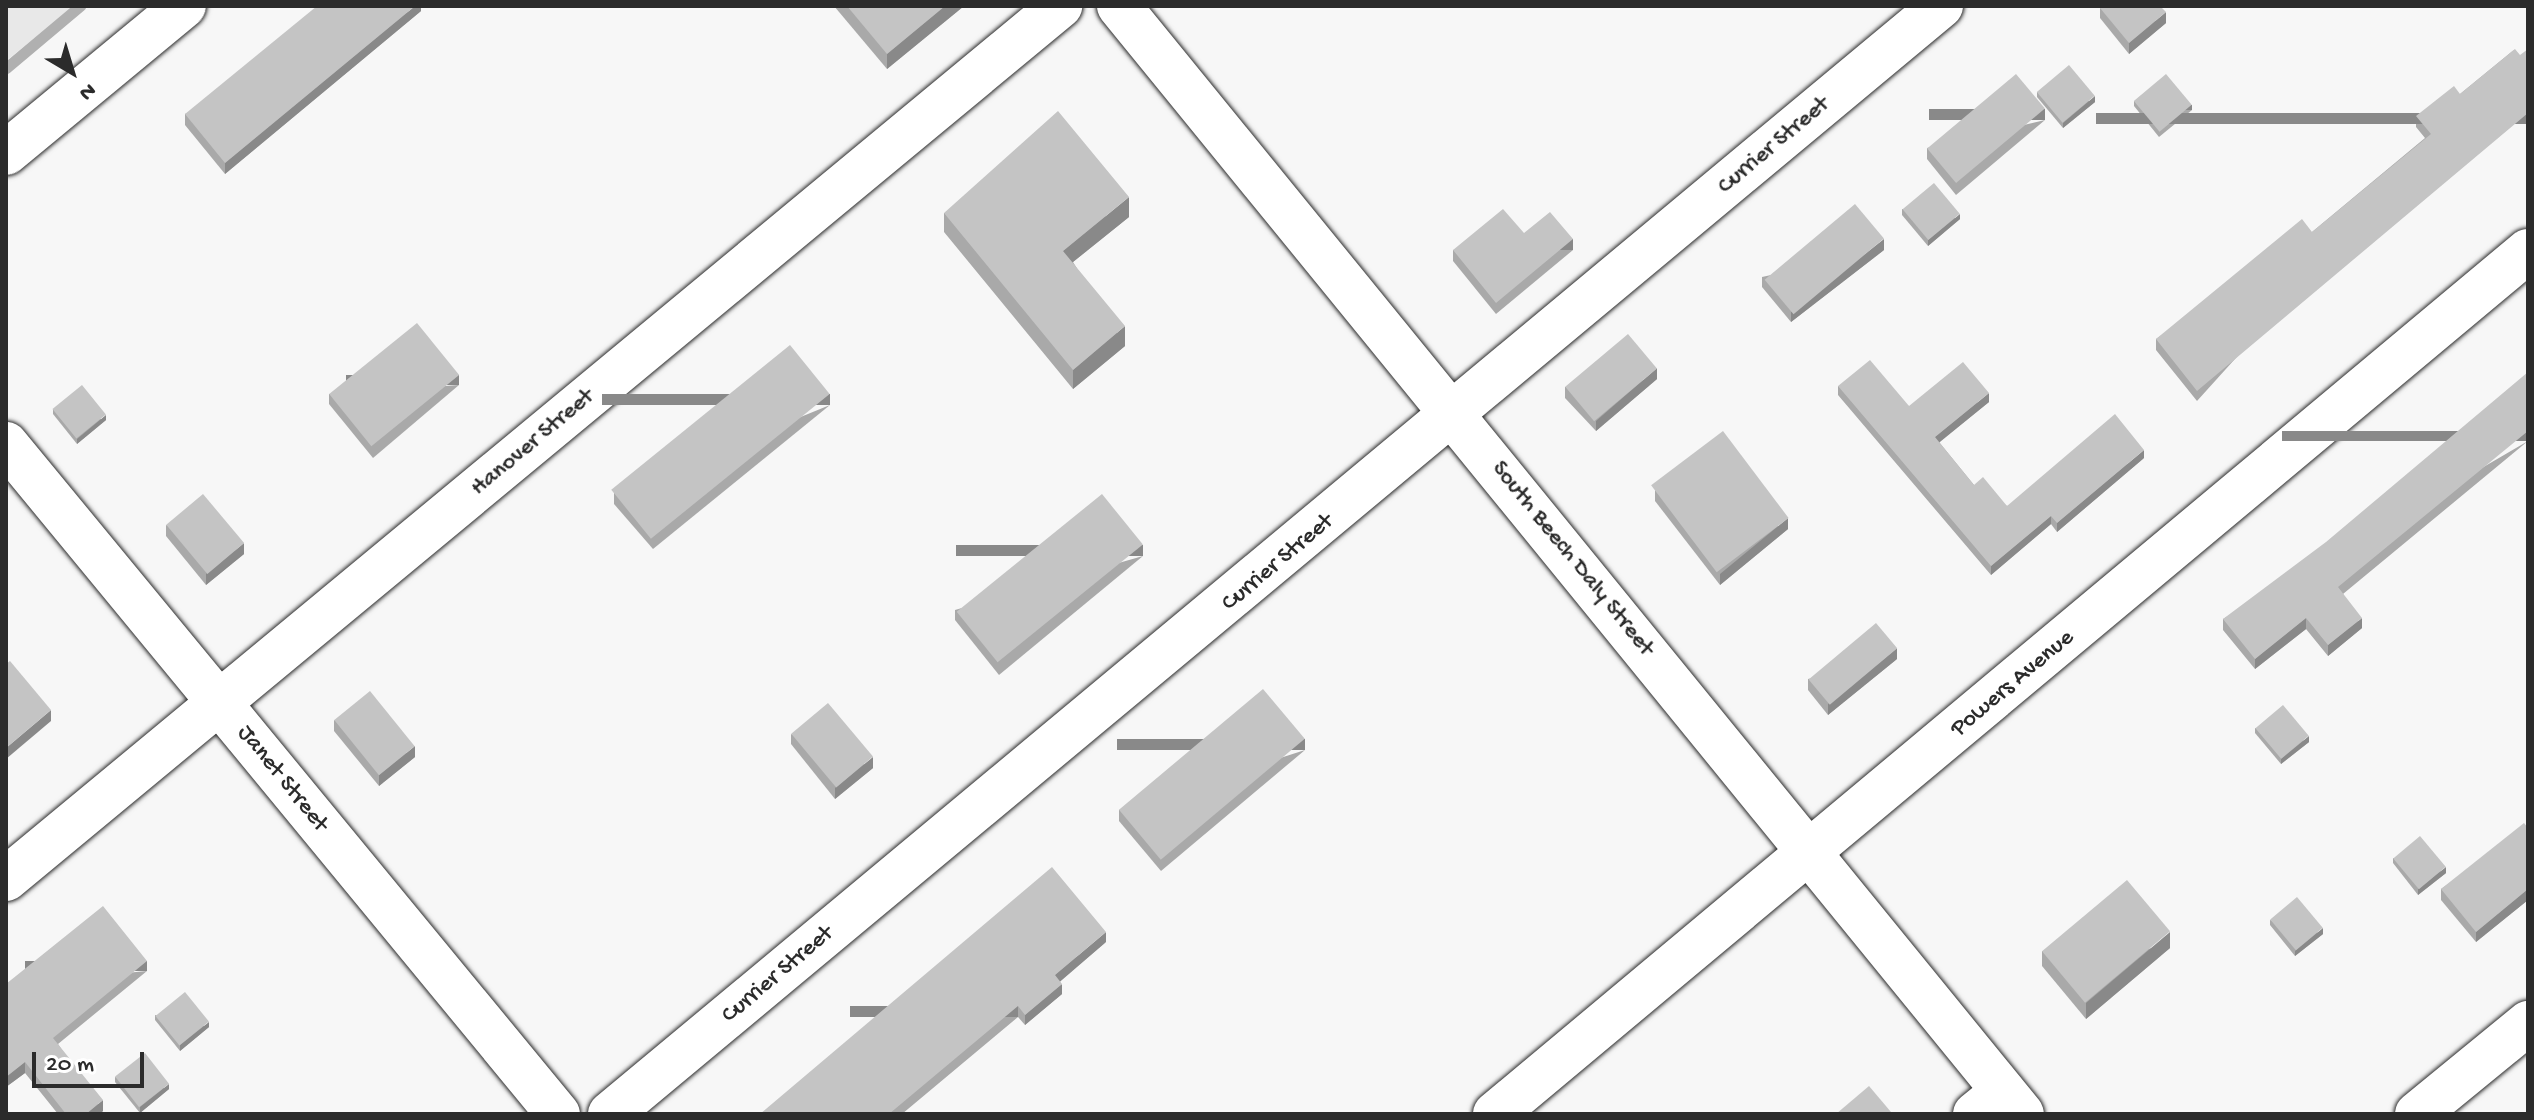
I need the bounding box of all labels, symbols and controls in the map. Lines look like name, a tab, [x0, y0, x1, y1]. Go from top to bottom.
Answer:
north arrow	[32, 32, 112, 112]
text: N	[73, 76, 100, 106]
street label: Currier Street	[1712, 91, 1836, 201]
street label: Hanover Street	[466, 383, 600, 503]
street label: South Beech Daly Street	[1484, 456, 1660, 662]
street label: Currier Street	[1216, 508, 1340, 618]
street label: Powers Avenue	[1946, 624, 2080, 744]
street label: Janet Street	[230, 720, 334, 838]
street label: Currier Street	[716, 920, 840, 1030]
scale bar	[36, 1036, 148, 1086]
text: 20 m	[46, 1051, 94, 1080]

